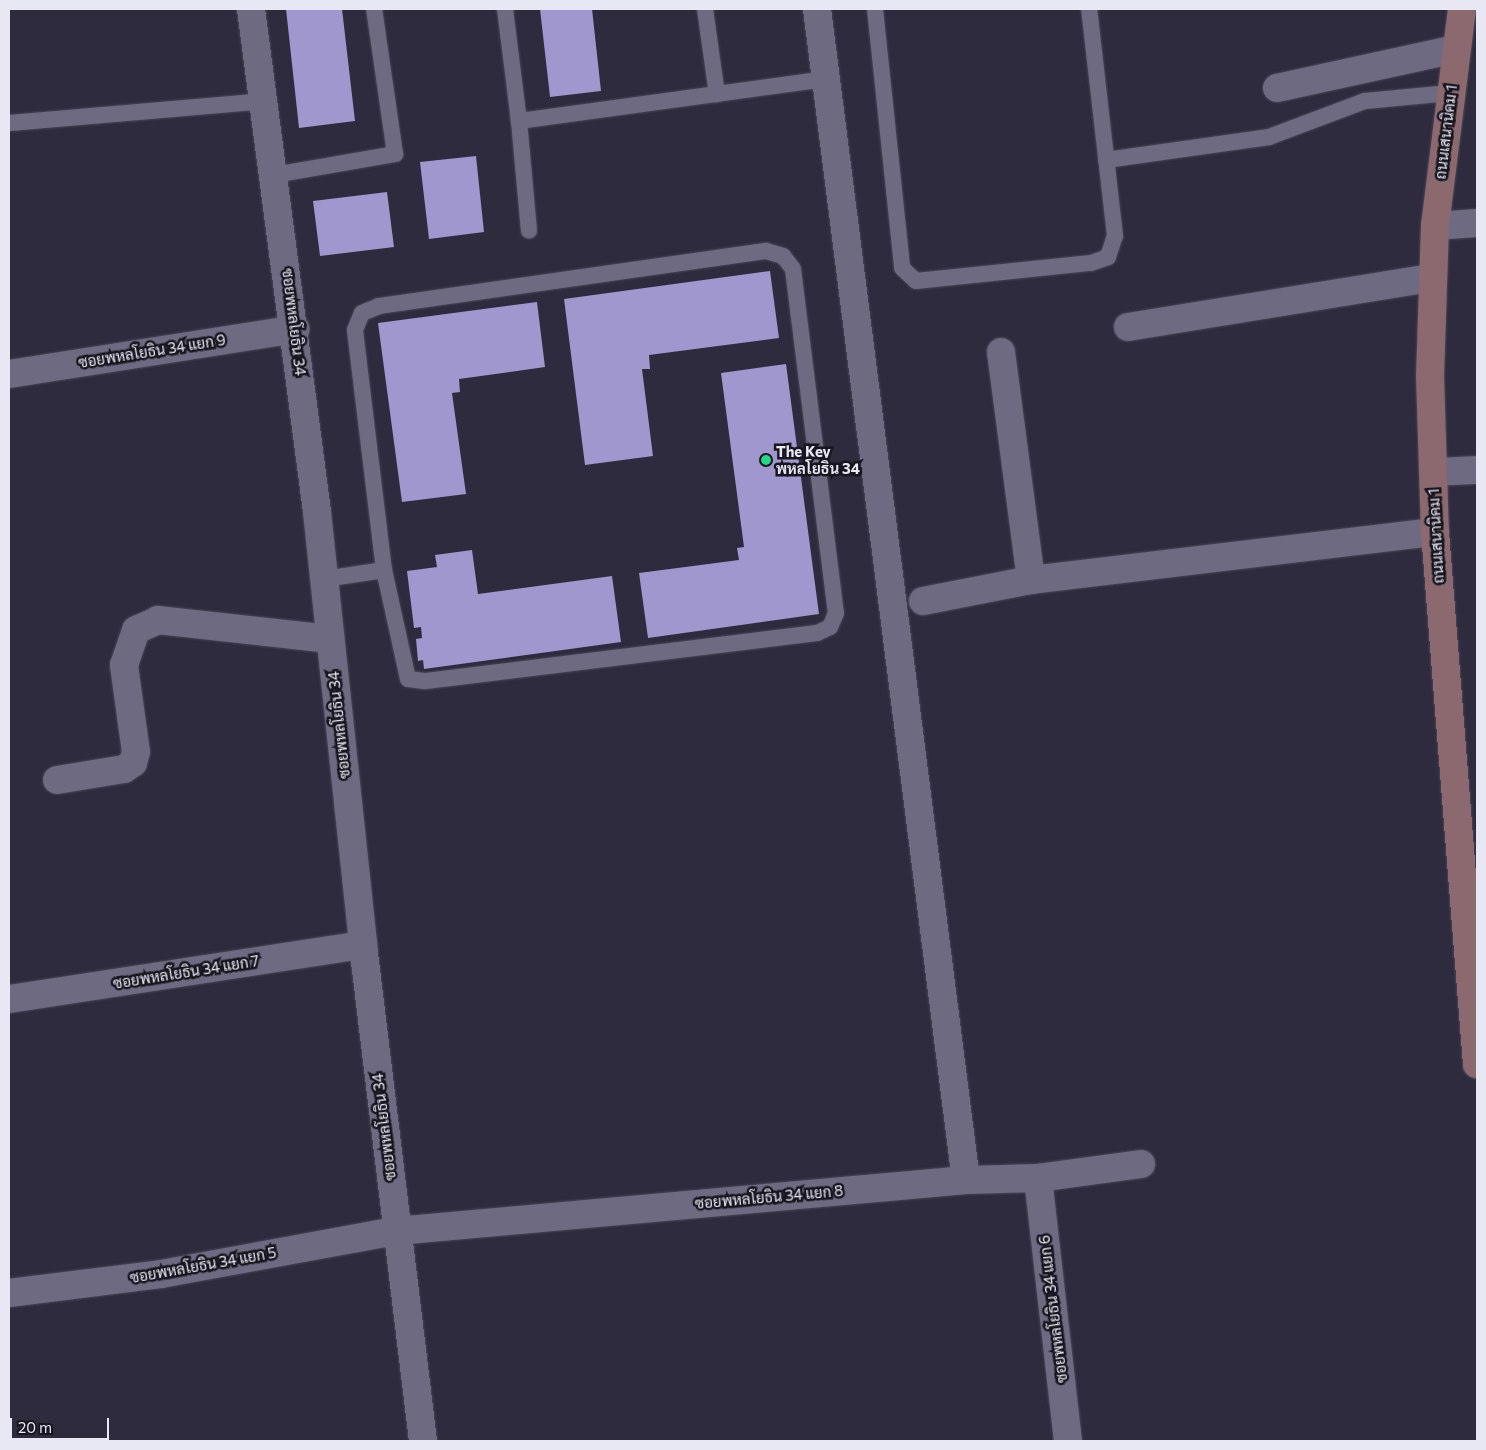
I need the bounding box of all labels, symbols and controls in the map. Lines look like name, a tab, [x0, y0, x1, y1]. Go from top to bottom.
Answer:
street label: ถนนเสนานิคม 1	[1431, 84, 1461, 180]
street label: ซอยพหลโยธิน 34	[278, 267, 310, 377]
street label: ซอยพหลโยธิน 34 แยก 9	[77, 330, 227, 372]
place label: The Key พหลโยธิน 34	[776, 442, 860, 477]
marker: The Key พหลโยธิน 34	[760, 454, 772, 466]
street label: ถนนเสนานิคม 1	[1425, 488, 1447, 584]
street label: ซอยพหลโยธิน 34	[324, 670, 354, 780]
street label: ซอยพหลโยธิน 34 แยก 7	[112, 952, 260, 992]
street label: ซอยพหลโยธิน 34	[368, 1072, 400, 1182]
street label: ซอยพหลโยธิน 34 แยก 8	[694, 1182, 844, 1212]
street label: ซอยพหลโยธิน 34 แยก 6	[1035, 1234, 1071, 1384]
street label: ซอยพหลโยธิน 34 แยก 5	[128, 1243, 278, 1287]
scale bar	[12, 1408, 111, 1440]
text: 20 m	[18, 1418, 52, 1436]

